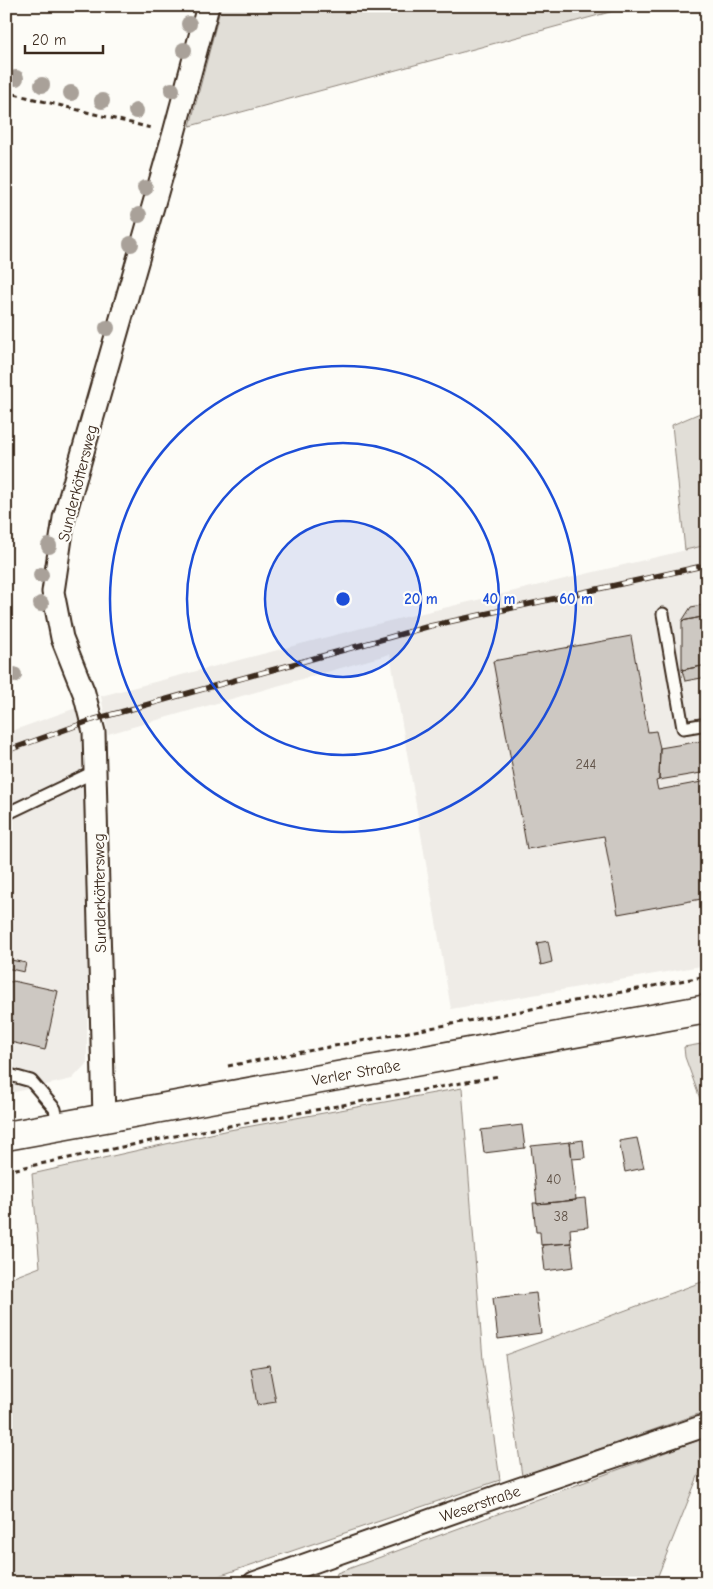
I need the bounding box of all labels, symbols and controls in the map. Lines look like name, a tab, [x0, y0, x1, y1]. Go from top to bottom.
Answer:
scale bar	[25, 22, 102, 54]
text: 20 m	[32, 31, 66, 49]
street label: Sunderköttersweg	[55, 423, 101, 544]
centre of rings	[334, 590, 352, 608]
text: 20 m	[404, 590, 438, 608]
text: 40 m	[483, 590, 516, 608]
text: 60 m	[559, 590, 593, 608]
house number: 244	[576, 756, 597, 773]
street label: Sunderköttersweg	[90, 833, 110, 953]
street label: Verler Straße	[311, 1056, 402, 1090]
house number: 40	[546, 1171, 562, 1188]
house number: 38	[554, 1208, 568, 1225]
street label: Weserstraße	[438, 1482, 523, 1526]

